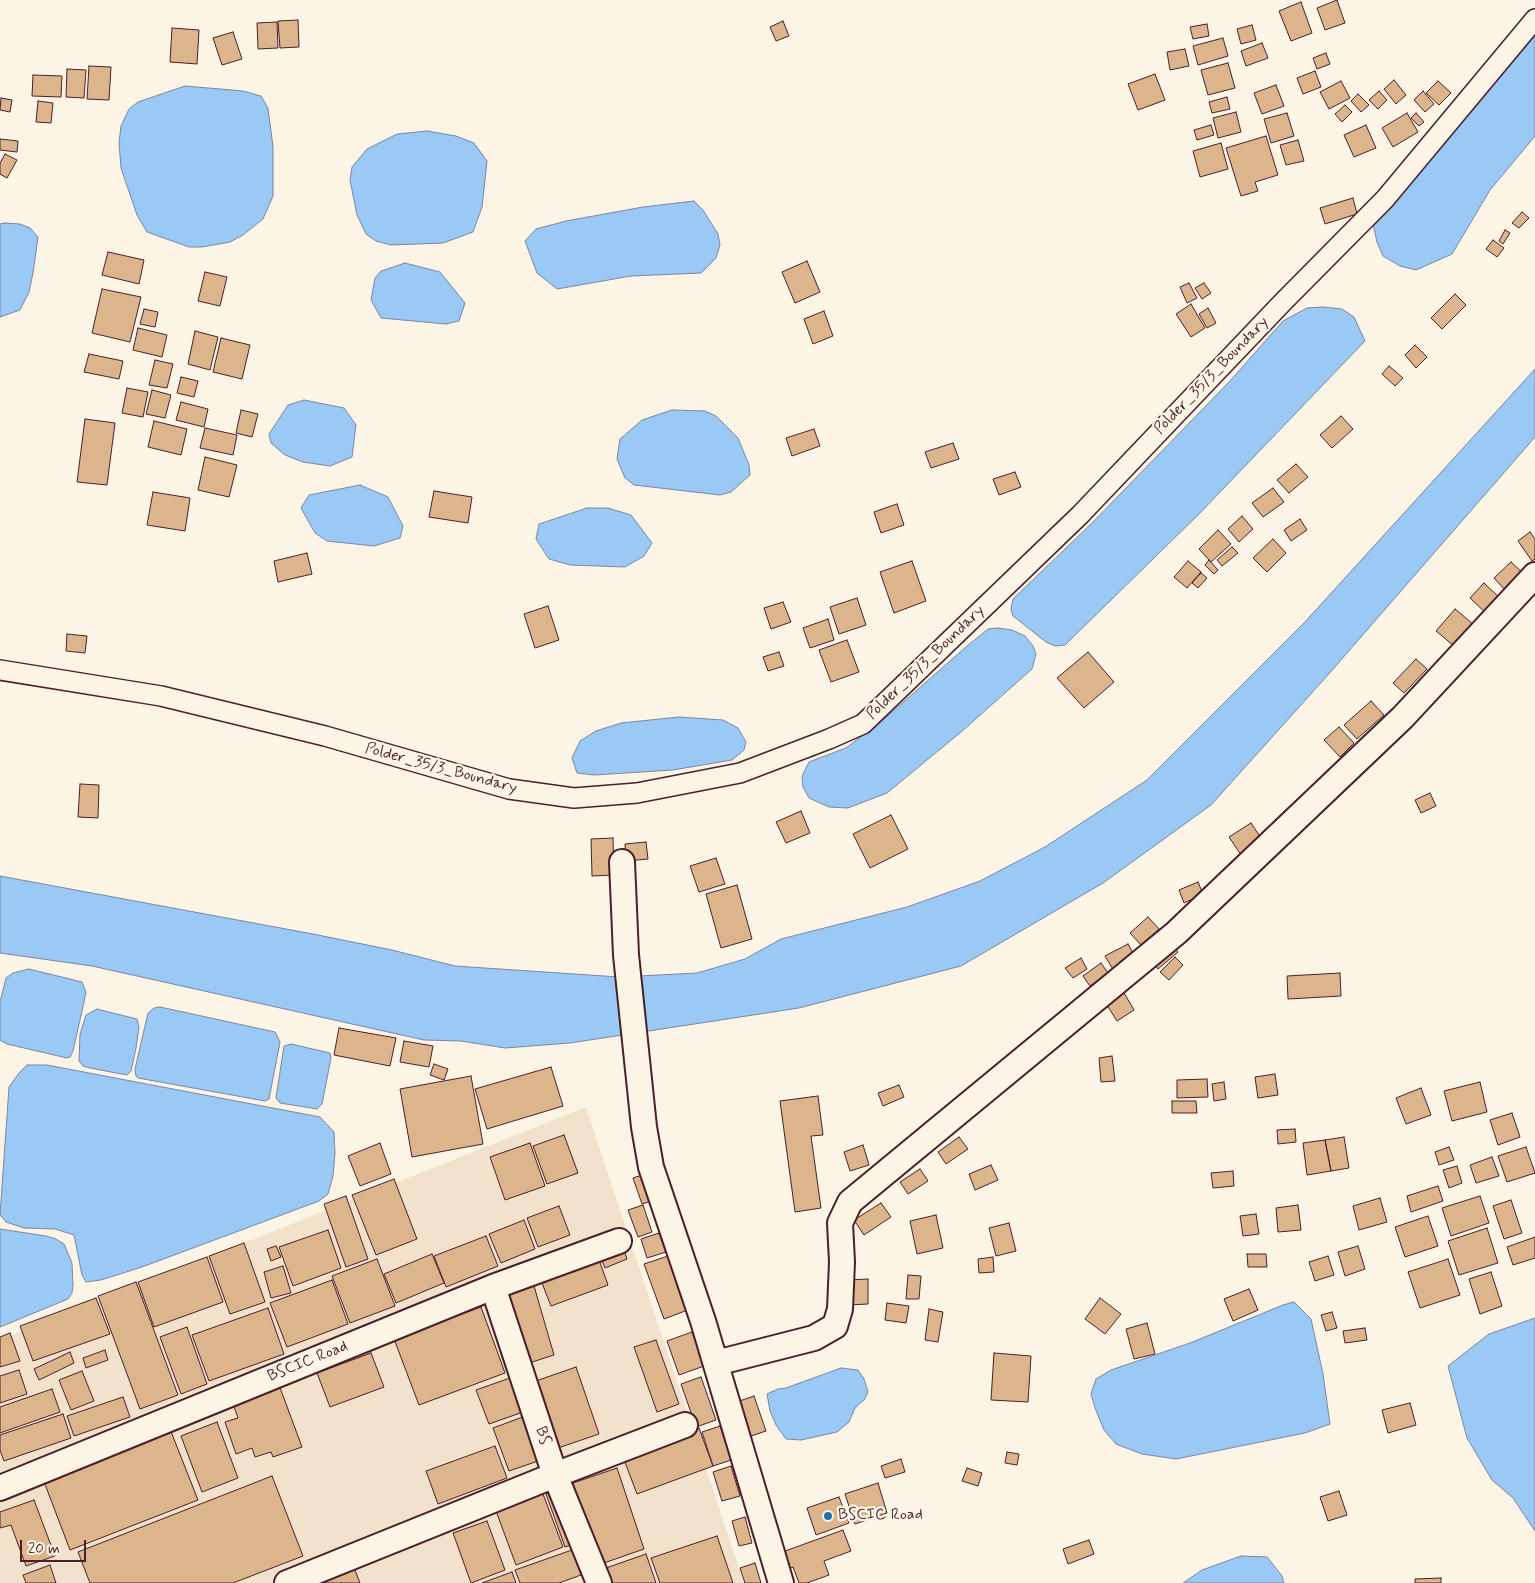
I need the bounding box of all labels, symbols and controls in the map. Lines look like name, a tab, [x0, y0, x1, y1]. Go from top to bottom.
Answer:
street label: Polder_35/3_Boundary	[1151, 313, 1273, 439]
street label: Polder_35/3_Boundary	[863, 602, 989, 724]
street label: Polder_35/3_Boundary	[363, 739, 519, 799]
street label: BSCIC Road	[265, 1337, 351, 1387]
street label: BS	[530, 1424, 554, 1448]
place label: BSCIC Road	[838, 1506, 923, 1526]
marker: BSCIC Road	[822, 1510, 834, 1522]
scale bar	[22, 1530, 89, 1562]
text: 20 m	[28, 1539, 60, 1559]

